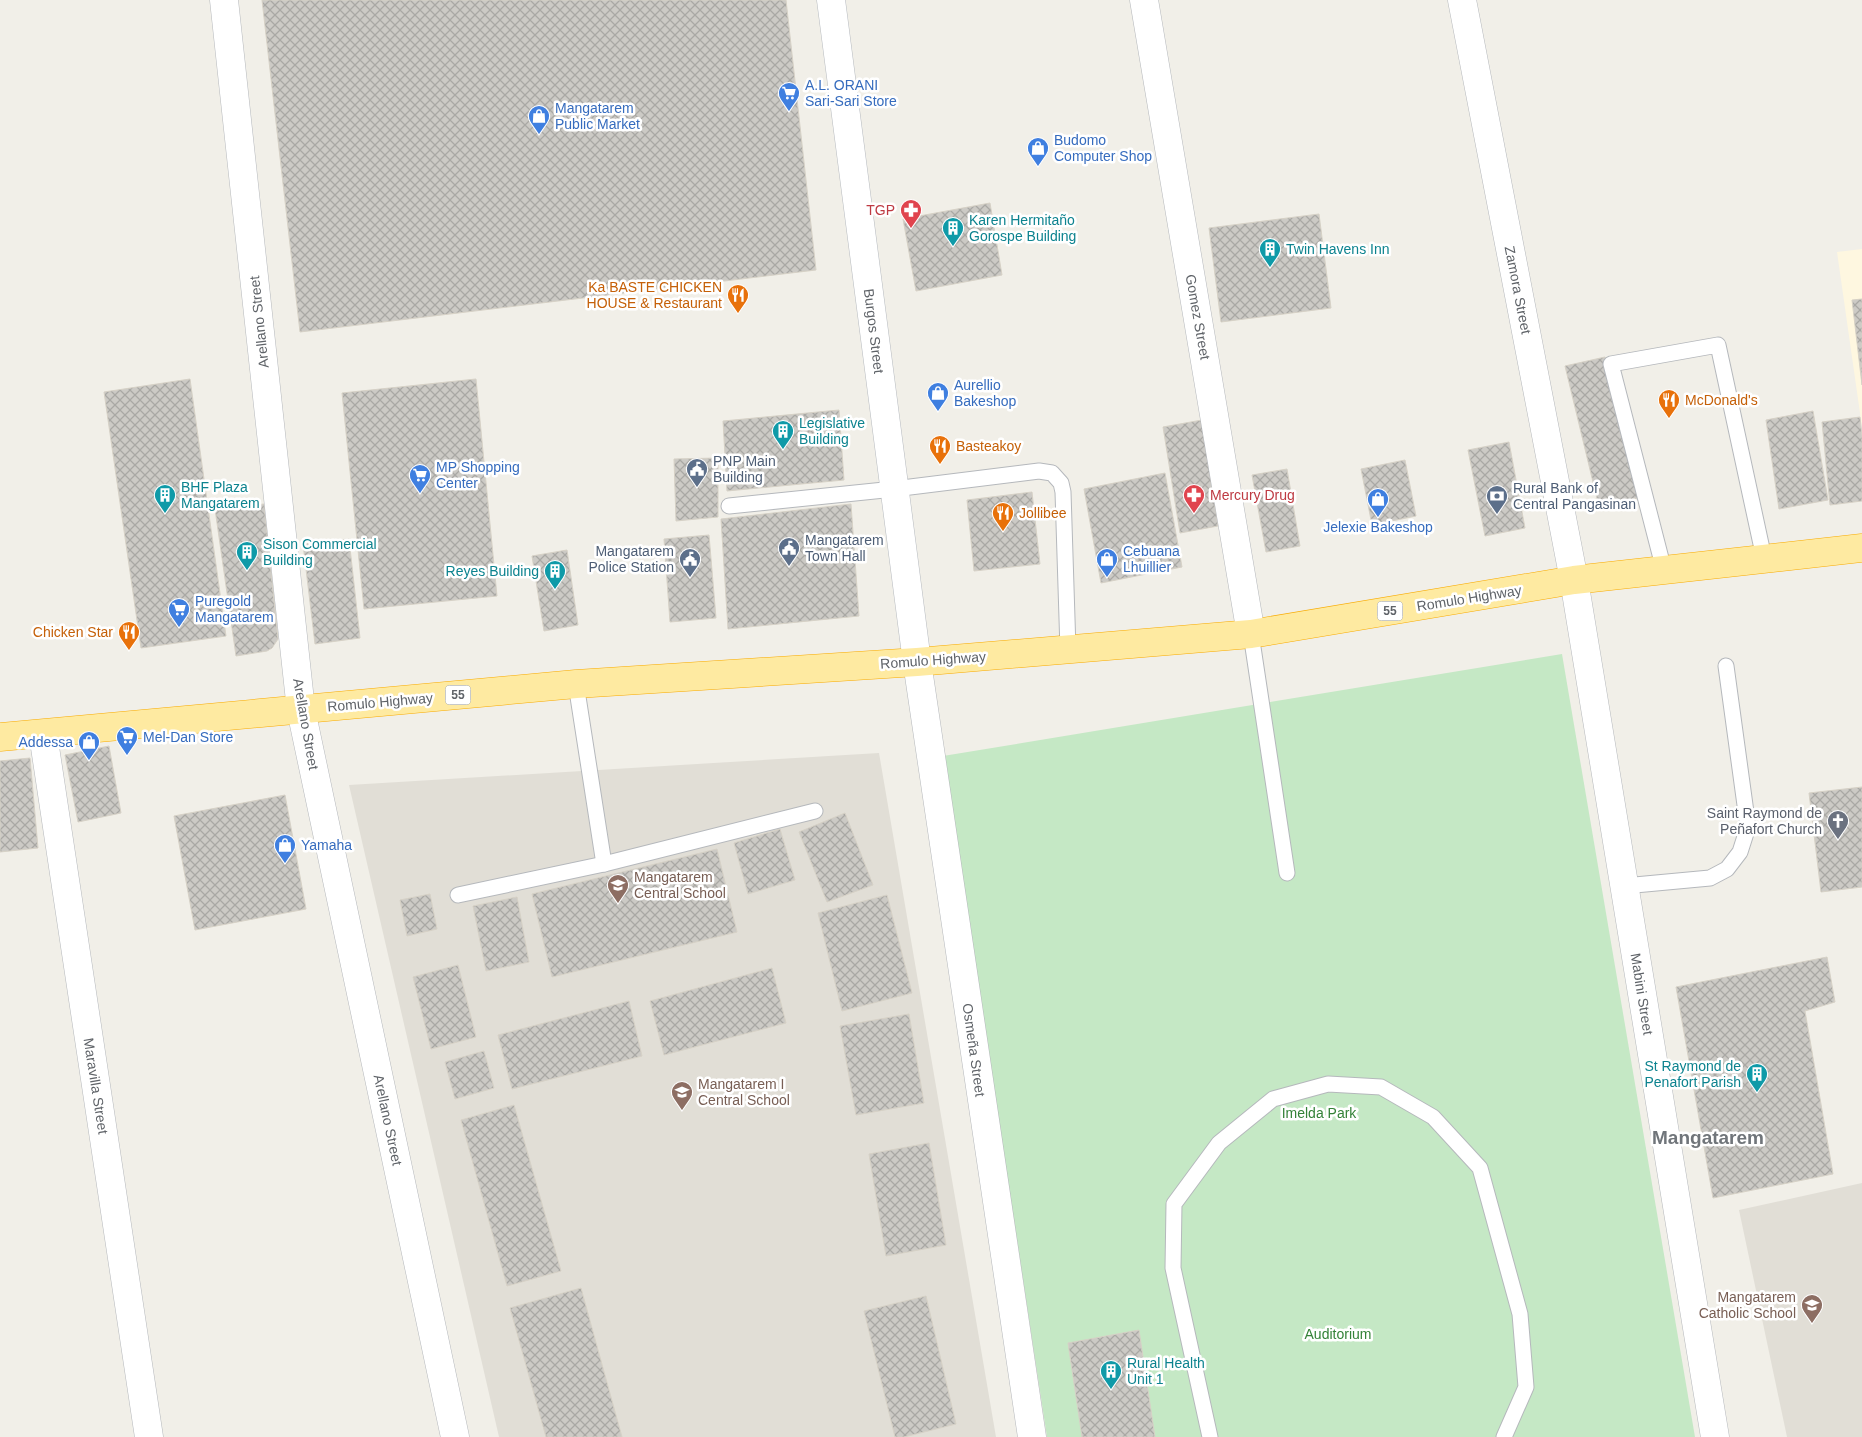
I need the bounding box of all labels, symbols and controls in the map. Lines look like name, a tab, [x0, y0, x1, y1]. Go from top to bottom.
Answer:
place label: A.L. ORANI Sari-Sari Store	[805, 77, 897, 109]
supermarket icon: A.L. ORANI Sari-Sari Store	[777, 81, 801, 112]
place label: Mangatarem Public Market	[555, 100, 640, 132]
shop icon: Mangatarem Public Market	[527, 104, 551, 135]
place label: Budomo Computer Shop	[1054, 132, 1152, 164]
shop icon: Budomo Computer Shop	[1026, 136, 1050, 167]
pharmacy icon: TGP	[899, 198, 923, 229]
place label: TGP	[866, 202, 895, 218]
place label: Karen Hermitaño Gorospe Building	[969, 212, 1076, 244]
building icon: Karen Hermitaño Gorospe Building	[941, 216, 965, 247]
building icon: Twin Havens Inn	[1258, 237, 1282, 268]
place label: Twin Havens Inn	[1286, 241, 1390, 257]
street label: Zamora Street	[1502, 245, 1534, 336]
street label: Gomez Street	[1183, 273, 1213, 361]
street label: Arellano Street	[246, 275, 272, 369]
place label: Ka BASTE CHICKEN HOUSE & Restaurant	[587, 279, 722, 311]
restaurant icon: Ka BASTE CHICKEN HOUSE & Restaurant	[726, 283, 750, 314]
street label: Burgos Street	[861, 288, 887, 375]
place label: Aurellio Bakeshop	[954, 377, 1016, 409]
shop icon: Aurellio Bakeshop	[926, 381, 950, 412]
restaurant icon: McDonald's	[1657, 388, 1681, 419]
place label: McDonald's	[1685, 392, 1758, 408]
place label: Legislative Building	[799, 415, 865, 447]
building icon: Legislative Building	[771, 419, 795, 450]
restaurant icon: Basteakoy	[928, 434, 952, 465]
place label: Basteakoy	[956, 438, 1021, 454]
place label: PNP Main Building	[713, 453, 776, 485]
public building icon: PNP Main Building	[685, 457, 709, 488]
place label: MP Shopping Center	[436, 459, 520, 491]
supermarket icon: MP Shopping Center	[408, 463, 432, 494]
place label: BHF Plaza Mangatarem	[181, 479, 260, 511]
place label: Rural Bank of Central Pangasinan	[1513, 480, 1636, 512]
building icon: BHF Plaza Mangatarem	[153, 483, 177, 514]
pharmacy icon: Mercury Drug	[1182, 483, 1206, 514]
bank icon: Rural Bank of Central Pangasinan	[1485, 484, 1509, 515]
place label: Mercury Drug	[1210, 487, 1295, 503]
shop icon: Jelexie Bakeshop	[1366, 487, 1390, 518]
restaurant icon: Jollibee	[991, 501, 1015, 532]
place label: Jollibee	[1019, 505, 1067, 521]
place label: Jelexie Bakeshop	[1323, 519, 1433, 535]
place label: Mangatarem Town Hall	[805, 532, 884, 564]
place label: Sison Commercial Building	[263, 536, 377, 568]
public building icon: Mangatarem Town Hall	[777, 536, 801, 567]
building icon: Sison Commercial Building	[235, 540, 259, 571]
place label: Mangatarem Police Station	[588, 543, 674, 575]
place label: Cebuana Lhuillier	[1123, 543, 1180, 575]
public building icon: Mangatarem Police Station	[678, 547, 702, 578]
shop icon: Cebuana Lhuillier	[1095, 547, 1119, 578]
building icon: Reyes Building	[543, 559, 567, 590]
place label: Reyes Building	[446, 563, 539, 579]
street label: Romulo Highway	[1415, 582, 1523, 614]
place label: Puregold Mangatarem	[195, 593, 274, 625]
supermarket icon: Puregold Mangatarem	[167, 597, 191, 628]
road number: 55	[1378, 602, 1402, 620]
restaurant icon: Chicken Star	[117, 620, 141, 651]
place label: Chicken Star	[33, 624, 113, 640]
street label: Romulo Highway	[880, 648, 986, 672]
street label: Arellano Street	[290, 677, 322, 771]
road number: 55	[446, 686, 470, 704]
street label: Romulo Highway	[327, 689, 433, 715]
supermarket icon: Mel-Dan Store	[115, 725, 139, 756]
place label: Mel-Dan Store	[143, 729, 233, 745]
shop icon: Addessa	[77, 730, 101, 761]
place label: Addessa	[19, 734, 73, 750]
place label: Saint Raymond de Peñafort Church	[1707, 805, 1822, 837]
church icon: Saint Raymond de Peñafort Church	[1826, 809, 1850, 840]
shop icon: Yamaha	[273, 833, 297, 864]
place label: Yamaha	[301, 837, 352, 853]
place label: Mangatarem Central School	[634, 869, 726, 901]
school or university icon: Mangatarem Central School	[606, 873, 630, 904]
street label: Mabini Street	[1628, 952, 1656, 1036]
street label: Osmeña Street	[960, 1002, 988, 1098]
street label: Maravilla Street	[80, 1037, 112, 1135]
place label: St Raymond de Penafort Parish	[1645, 1058, 1741, 1090]
building icon: St Raymond de Penafort Parish	[1745, 1062, 1769, 1093]
street label: Arellano Street	[371, 1073, 405, 1167]
place label: Mangatarem I Central School	[698, 1076, 790, 1108]
school or university icon: Mangatarem I Central School	[670, 1080, 694, 1111]
park label: Imelda Park	[1282, 1105, 1357, 1121]
district label: Mangatarem	[1652, 1127, 1764, 1148]
place label: Mangatarem Catholic School	[1699, 1289, 1796, 1321]
school or university icon: Mangatarem Catholic School	[1800, 1293, 1824, 1324]
park label: Auditorium	[1305, 1326, 1371, 1342]
place label: Rural Health Unit 1	[1127, 1355, 1205, 1387]
building icon: Rural Health Unit 1	[1099, 1359, 1123, 1390]

